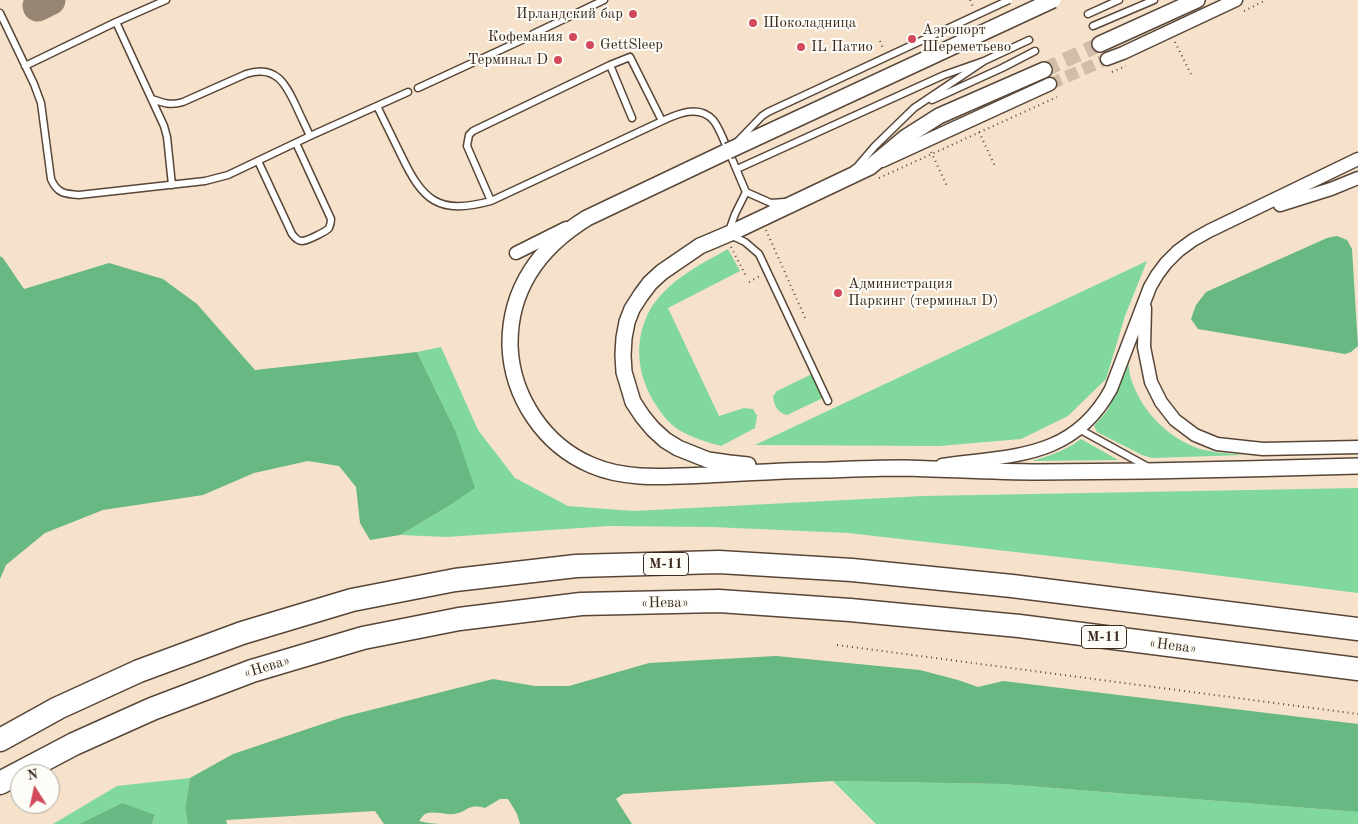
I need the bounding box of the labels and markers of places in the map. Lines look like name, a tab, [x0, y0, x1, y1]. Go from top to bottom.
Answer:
place label: Ирландский бар	[516, 5, 623, 23]
marker: Ирландский бар	[627, 8, 639, 20]
place label: Шоколадница	[763, 14, 856, 32]
marker: Шоколадница	[747, 17, 759, 29]
place label: Аэропорт Шереметьево	[922, 21, 1011, 56]
place label: Кофемания	[488, 28, 563, 46]
marker: Кофемания	[567, 31, 579, 43]
marker: Аэропорт Шереметьево	[906, 33, 918, 45]
place label: GettSleep	[600, 36, 663, 54]
place label: IL Патио	[811, 38, 873, 56]
marker: GettSleep	[584, 39, 596, 51]
marker: IL Патио	[795, 41, 807, 53]
place label: Терминал D	[468, 51, 548, 69]
marker: Терминал D	[552, 54, 564, 66]
place label: Администрация Паркинг (терминал D)	[848, 275, 998, 310]
marker: Администрация Паркинг (терминал D)	[832, 287, 844, 299]

